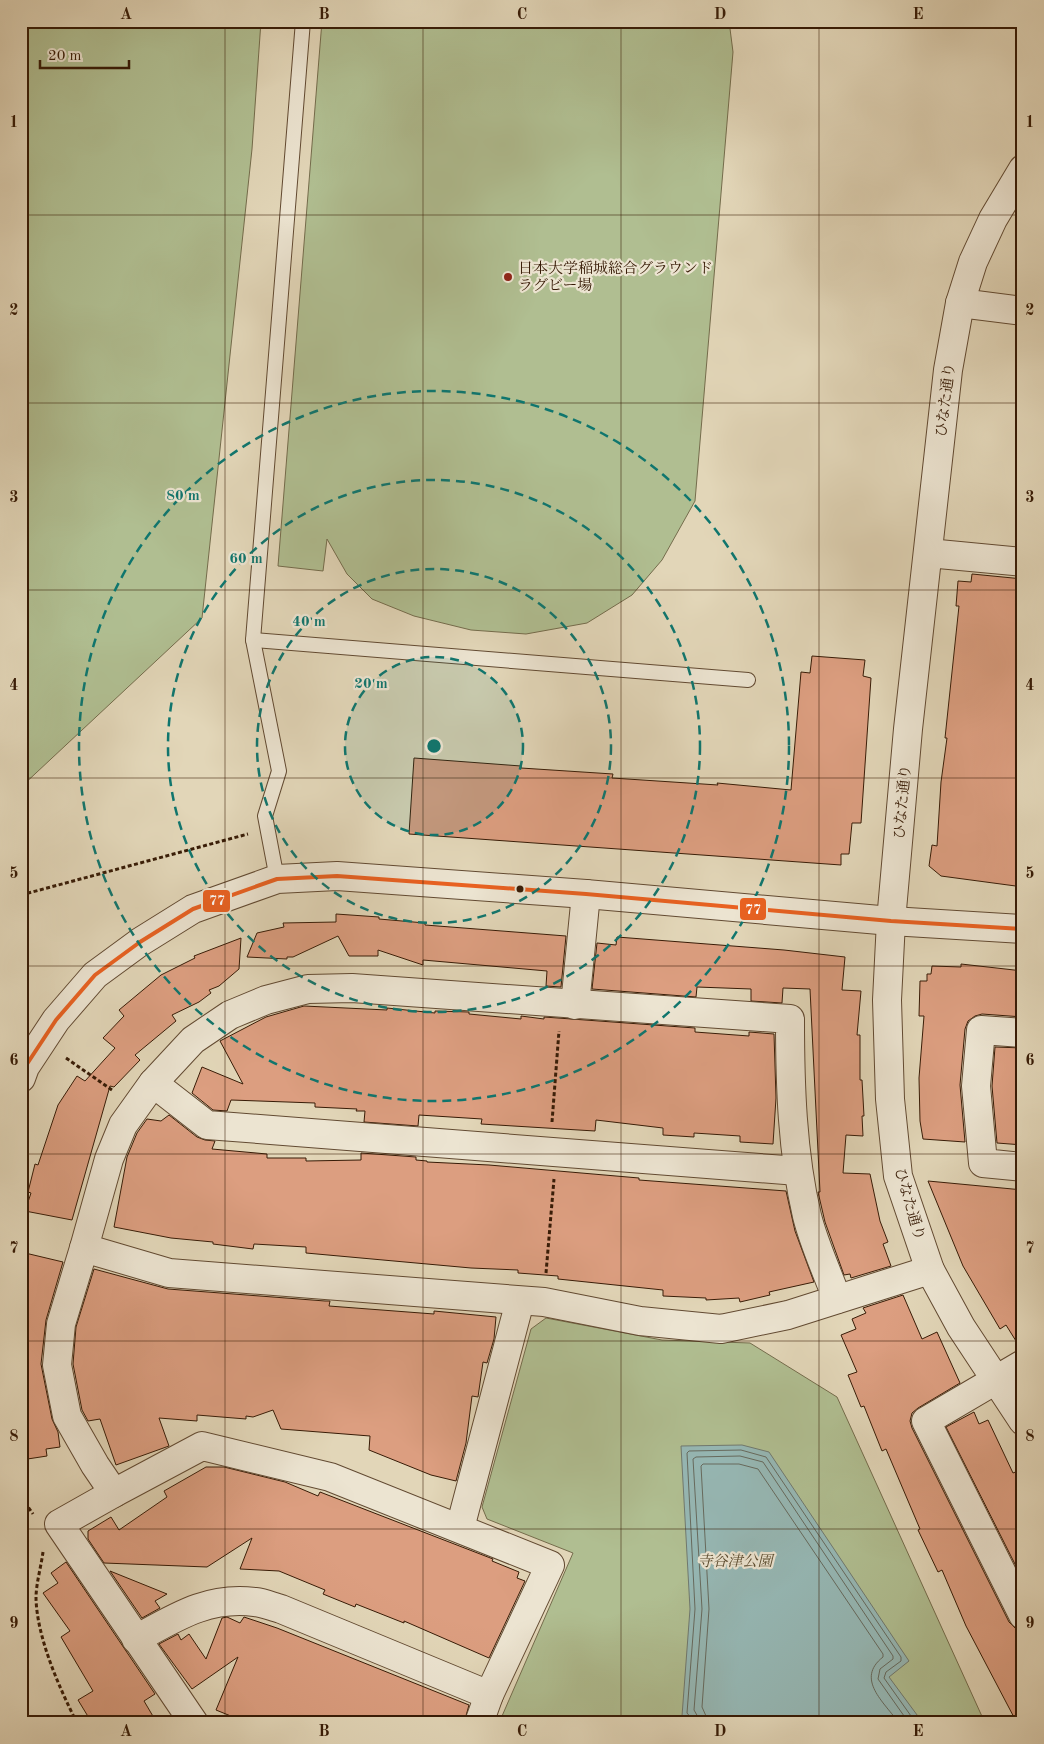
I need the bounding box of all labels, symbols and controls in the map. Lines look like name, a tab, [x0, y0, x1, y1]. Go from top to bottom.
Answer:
text: A	[120, 7, 132, 23]
text: B	[318, 7, 330, 23]
text: C	[517, 7, 527, 23]
text: D	[714, 7, 726, 23]
text: E	[912, 7, 924, 23]
scale bar	[40, 38, 129, 70]
text: 20 m	[48, 49, 82, 64]
text: 1	[9, 115, 19, 131]
text: 1	[1025, 115, 1035, 131]
place label: 日本大学稲城総合グラウンド ラグビー場	[518, 260, 713, 294]
marker: 日本大学稲城総合グラウンド ラグビー場	[502, 271, 514, 283]
text: 2	[9, 303, 19, 319]
text: 2	[1025, 303, 1035, 319]
street label: ひなた通り	[932, 362, 959, 438]
text: 80 m	[166, 489, 200, 504]
text: 3	[9, 490, 19, 506]
text: 3	[1025, 490, 1035, 506]
text: 60 m	[229, 552, 263, 567]
text: 40 m	[292, 615, 326, 630]
text: 20 m	[354, 677, 388, 692]
text: 4	[9, 678, 19, 694]
text: 4	[1025, 678, 1035, 694]
centre of rings	[425, 737, 443, 755]
street label: ひなた通り	[891, 764, 914, 840]
text: 5	[9, 866, 19, 882]
text: 5	[1025, 866, 1035, 882]
unlabelled marker	[515, 884, 525, 894]
line badge: 77	[202, 889, 231, 913]
text: 77	[209, 894, 225, 908]
line badge: 77	[739, 897, 767, 921]
text: 77	[745, 903, 761, 917]
text: 6	[9, 1053, 19, 1069]
text: 6	[1025, 1053, 1035, 1069]
street label: ひなた通り	[891, 1166, 928, 1243]
text: 7	[9, 1241, 19, 1257]
text: 7	[1025, 1241, 1035, 1257]
text: 8	[9, 1429, 19, 1445]
text: 8	[1025, 1429, 1035, 1445]
park label: 寺谷津公園	[697, 1553, 775, 1570]
text: 9	[9, 1616, 19, 1632]
text: 9	[1025, 1616, 1035, 1632]
text: A	[120, 1724, 132, 1740]
text: B	[318, 1724, 330, 1740]
text: C	[517, 1724, 527, 1740]
text: D	[714, 1724, 726, 1740]
text: E	[912, 1724, 924, 1740]

